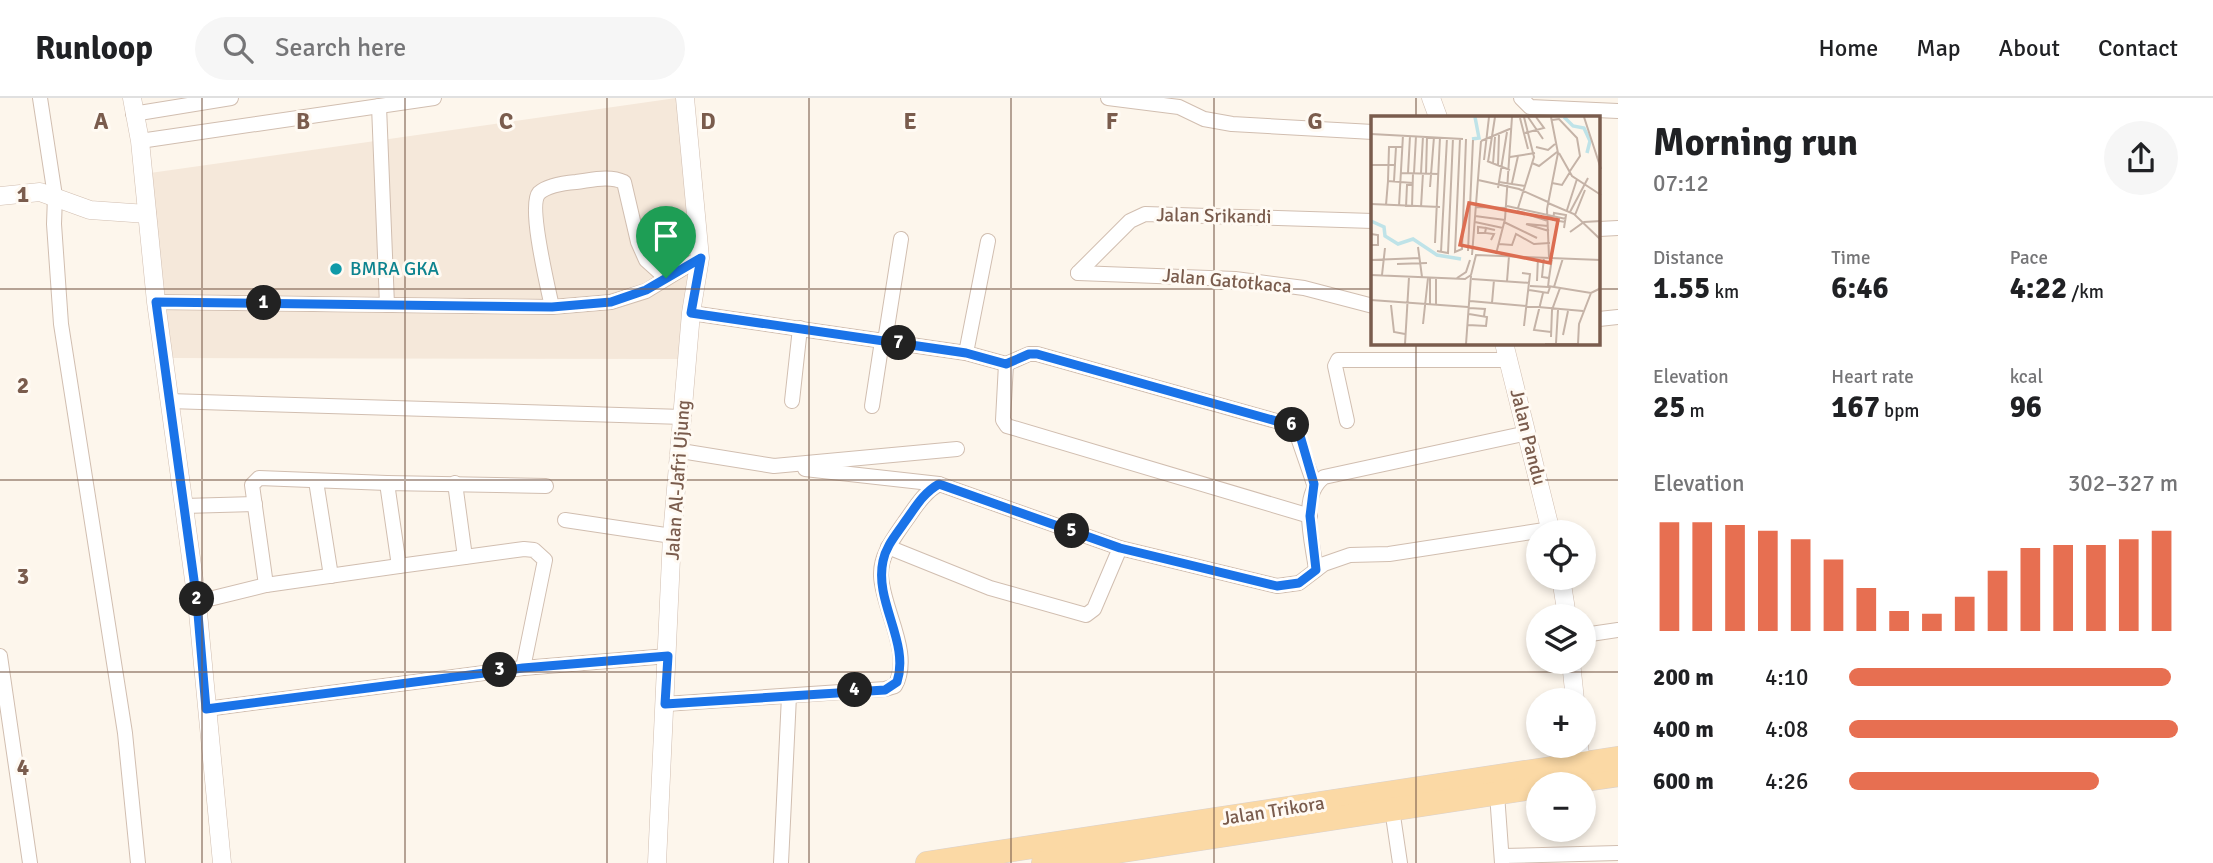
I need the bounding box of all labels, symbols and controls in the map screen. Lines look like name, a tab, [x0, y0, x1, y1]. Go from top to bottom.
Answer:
search box	[195, 17, 685, 80]
text: Runloop	[35, 28, 153, 69]
icon: search	[219, 29, 257, 67]
text: Search here	[275, 32, 406, 64]
text: Home	[1818, 33, 1878, 63]
text: Map	[1916, 33, 1961, 63]
text: About	[1999, 33, 2060, 63]
text: Contact	[2098, 33, 2178, 63]
text: A	[94, 107, 109, 136]
text: B	[296, 107, 310, 136]
text: C	[499, 107, 513, 136]
text: D	[700, 107, 716, 136]
text: E	[903, 107, 917, 136]
text: F	[1106, 107, 1118, 136]
text: G	[1307, 107, 1323, 136]
inset map	[1371, 116, 1601, 345]
text: Morning run	[1653, 119, 1858, 166]
button: share	[2104, 121, 2178, 195]
text: 07:12	[1653, 169, 1709, 198]
text: 1	[17, 180, 29, 209]
street label: Jalan Srikandi	[1156, 203, 1272, 229]
pin	[636, 206, 696, 278]
icon: arrive	[647, 217, 685, 255]
text: Distance	[1653, 246, 1724, 270]
text: Time	[1831, 246, 1870, 270]
text: Pace	[2010, 246, 2048, 270]
place label: BMRA GKA	[350, 257, 439, 281]
marker: BMRA GKA	[328, 261, 344, 277]
street label: Jalan Gatotkaca	[1161, 263, 1293, 299]
text: 1.55	[1653, 270, 1710, 307]
text: 6:46	[1831, 270, 1889, 307]
text: 4:22	[2010, 270, 2067, 307]
text: km	[1710, 280, 1739, 304]
text: /km	[2067, 280, 2104, 304]
pin: 1	[246, 286, 282, 320]
text: 1	[258, 290, 269, 314]
pin: 7	[881, 326, 916, 360]
text: 7	[893, 330, 904, 354]
text: Elevation	[1653, 365, 1729, 389]
text: Heart rate	[1831, 365, 1914, 389]
text: kcal	[2010, 365, 2043, 389]
text: 2	[17, 371, 29, 400]
street label: Jalan Pandu	[1504, 386, 1552, 488]
text: 25	[1653, 389, 1685, 426]
text: 167	[1831, 389, 1880, 426]
text: 96	[2010, 389, 2042, 426]
street label: Jalan Al-Jafri Ujung	[660, 399, 696, 561]
text: m	[1685, 399, 1705, 423]
text: bpm	[1880, 399, 1919, 423]
pin: 6	[1274, 408, 1310, 442]
text: 6	[1286, 412, 1297, 436]
text: Elevation	[1653, 469, 1745, 498]
text: 302–327 m	[2068, 469, 2178, 498]
pin: 5	[1054, 514, 1090, 548]
text: 5	[1066, 518, 1077, 542]
map controls	[1526, 520, 1596, 842]
button: locate	[1526, 520, 1596, 590]
text: 3	[17, 562, 29, 591]
pin: 2	[180, 582, 214, 616]
text: 2	[191, 586, 202, 610]
button: layers	[1526, 604, 1596, 674]
pin: 3	[482, 652, 518, 688]
text: 3	[494, 657, 505, 681]
text: 200 m	[1653, 663, 1714, 692]
text: 4:10	[1765, 663, 1808, 692]
pin: 4	[838, 672, 872, 708]
text: 4	[849, 677, 860, 701]
button: +	[1526, 688, 1596, 758]
text: 400 m	[1653, 715, 1714, 744]
text: 4:08	[1765, 715, 1808, 744]
text: 4	[17, 753, 29, 782]
text: 600 m	[1653, 767, 1714, 796]
text: 4:26	[1765, 767, 1808, 796]
button: −	[1526, 772, 1596, 842]
street label: Jalan Trikora	[1220, 791, 1326, 831]

